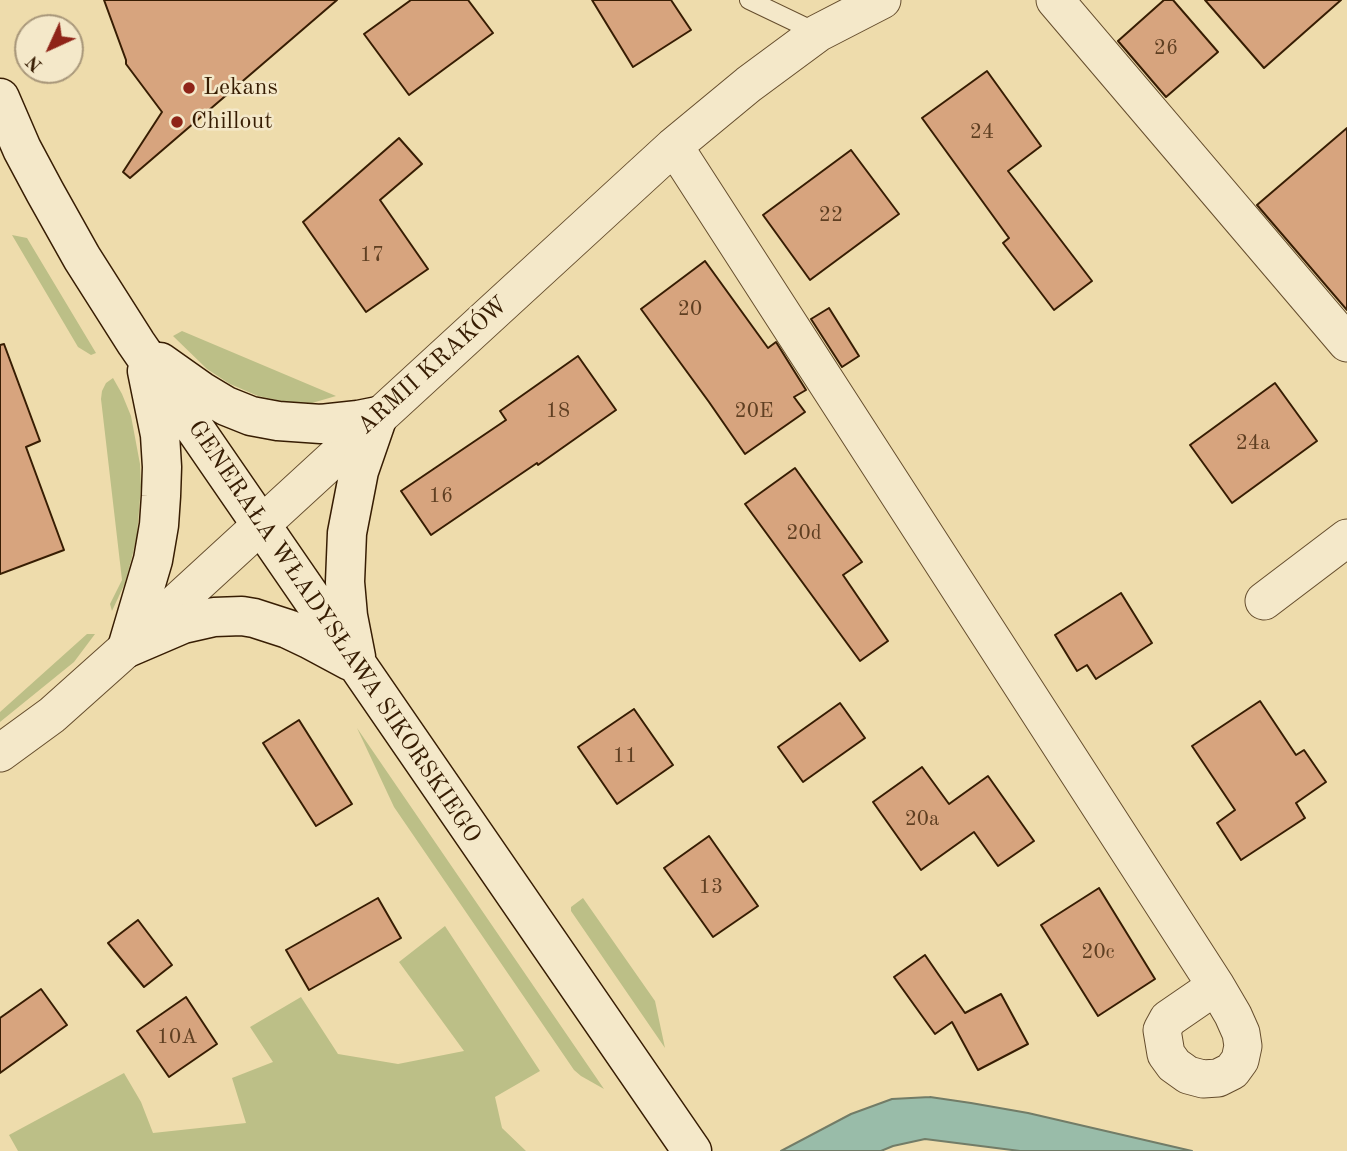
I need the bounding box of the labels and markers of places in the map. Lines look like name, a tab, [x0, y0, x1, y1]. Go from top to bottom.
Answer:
place label: Lekans	[203, 74, 278, 102]
marker: Lekans	[181, 80, 197, 96]
place label: Chillout	[191, 108, 273, 136]
marker: Chillout	[169, 114, 185, 130]

